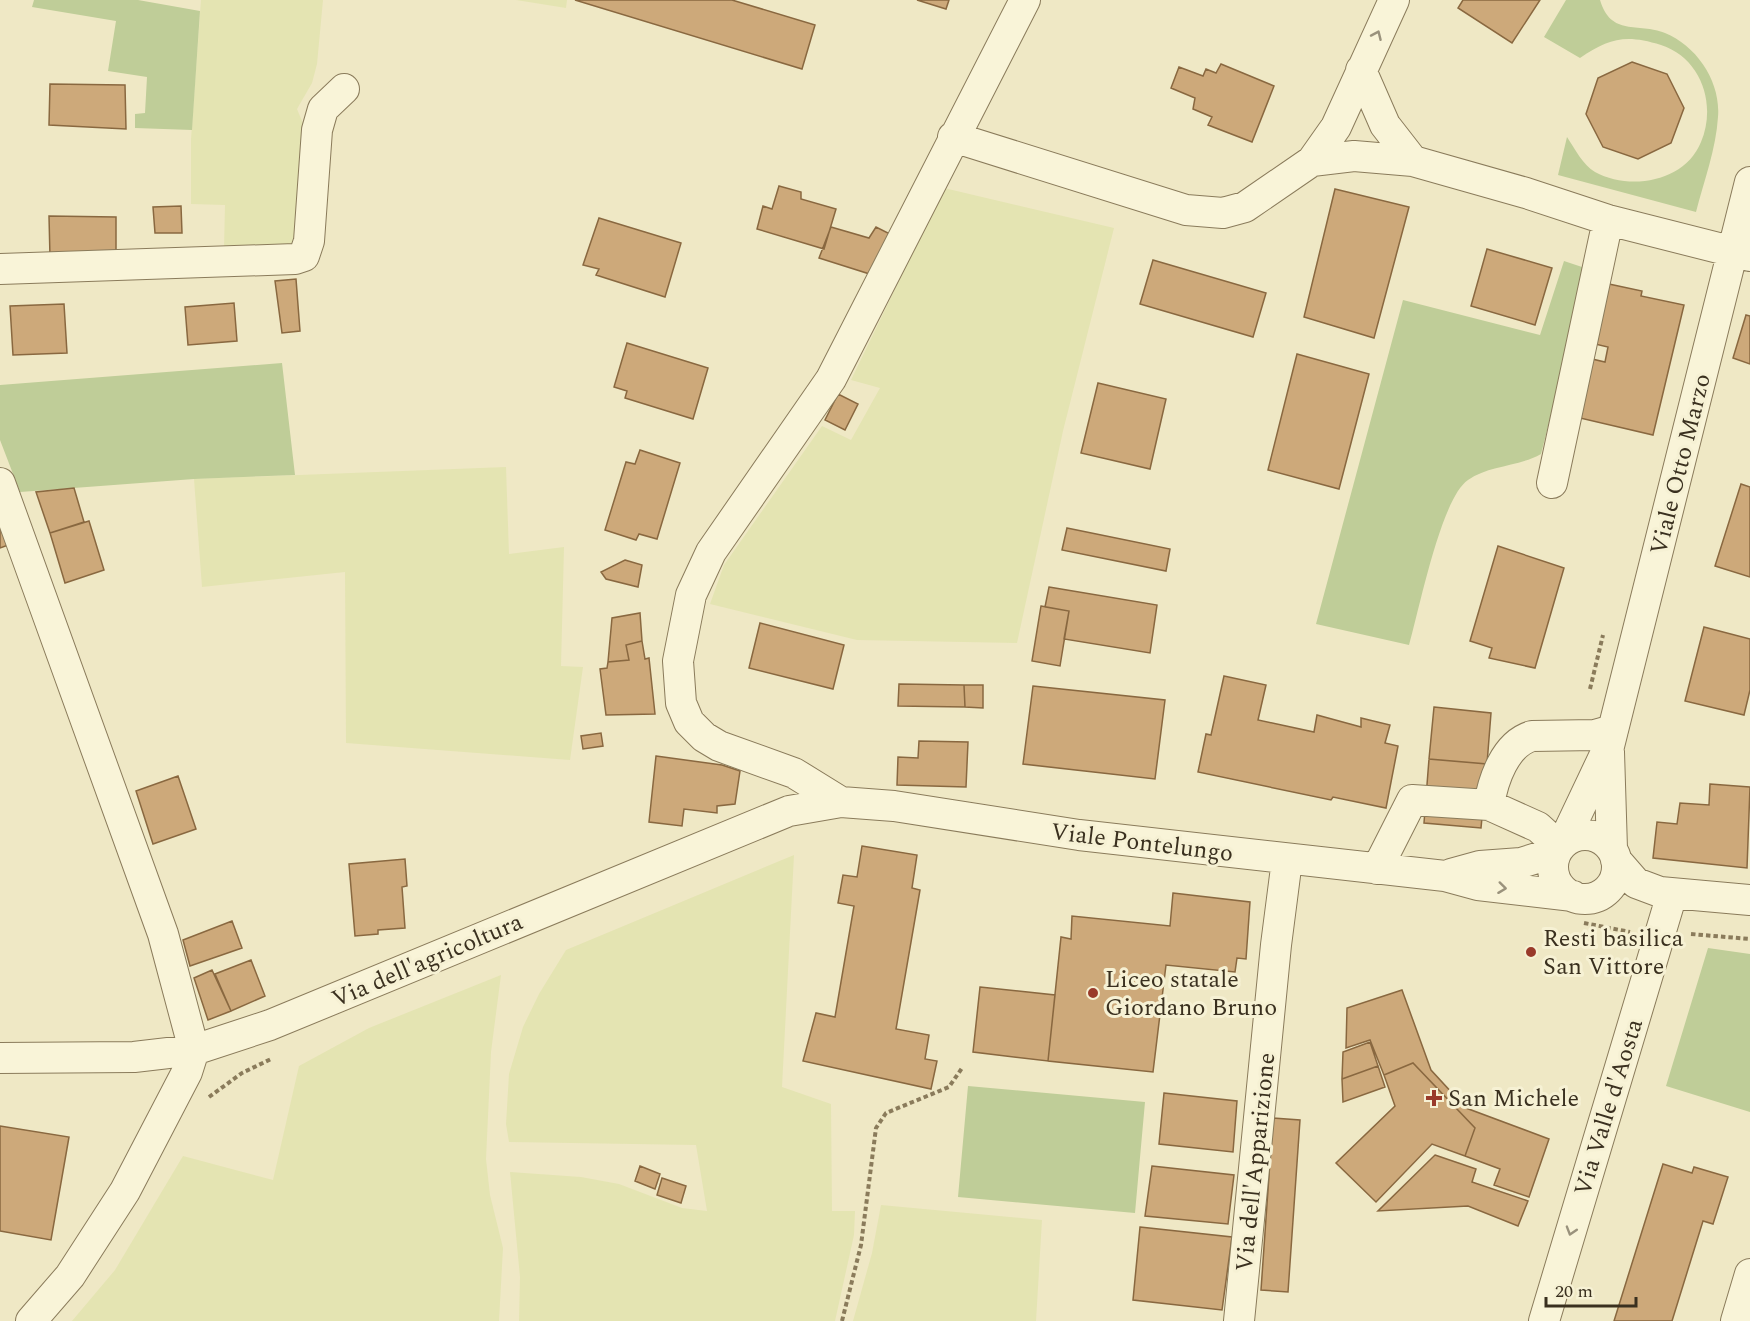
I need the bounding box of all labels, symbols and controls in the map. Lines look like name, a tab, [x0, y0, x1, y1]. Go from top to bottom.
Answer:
one-way arrow	[1370, 30, 1382, 41]
street label: Viale Otto Marzo	[1641, 370, 1721, 559]
street label: Viale Pontelungo	[1049, 814, 1235, 872]
one-way arrow	[1497, 881, 1506, 894]
street label: Via dell'agricoltura	[326, 904, 529, 1017]
place label: Resti basilica San Vittore	[1543, 921, 1684, 985]
marker: Resti basilica San Vittore	[1524, 945, 1538, 959]
place label: Liceo statale Giordano Bruno	[1105, 962, 1277, 1026]
marker: Liceo statale Giordano Bruno	[1086, 986, 1100, 1000]
street label: Via Valle d'Aosta	[1565, 1014, 1653, 1200]
street label: Via dell'Apparizione	[1227, 1051, 1285, 1273]
place label: San Michele	[1448, 1081, 1579, 1117]
marker: San Michele	[1425, 1089, 1443, 1107]
one-way arrow	[1566, 1226, 1578, 1236]
scale bar	[1546, 1270, 1636, 1308]
text: 20 m	[1555, 1278, 1593, 1305]

